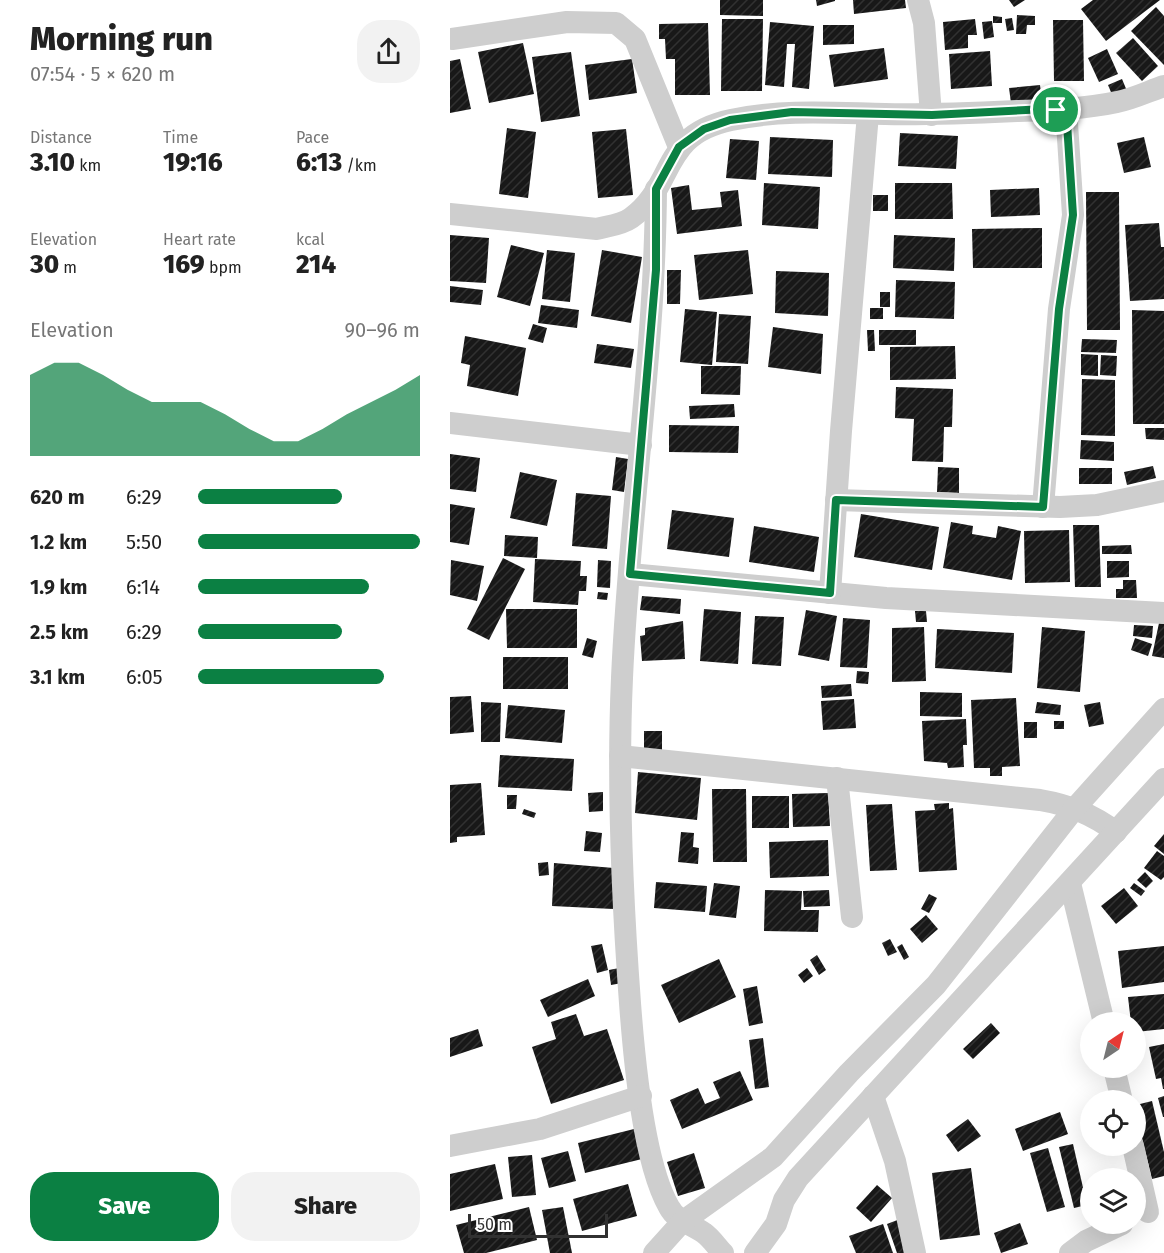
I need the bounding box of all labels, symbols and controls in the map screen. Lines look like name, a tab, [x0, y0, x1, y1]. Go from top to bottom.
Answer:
text: Morning run	[30, 19, 213, 59]
button: share	[357, 20, 420, 83]
text: 07:54 · 5 × 620 m	[30, 62, 175, 86]
pin	[1030, 84, 1081, 135]
icon: arrive	[1039, 93, 1072, 126]
text: Distance	[30, 128, 92, 147]
text: Time	[163, 128, 198, 147]
text: Pace	[296, 128, 329, 147]
text: 3.10	[30, 147, 75, 178]
text: 19:16	[163, 147, 223, 178]
text: 6:13	[296, 147, 342, 178]
text: km	[75, 156, 101, 175]
text: /km	[342, 156, 377, 175]
text: Elevation	[30, 230, 97, 249]
text: Heart rate	[163, 230, 236, 249]
text: kcal	[296, 230, 325, 249]
text: 30	[30, 249, 59, 280]
text: 169	[163, 249, 205, 280]
text: 214	[296, 249, 336, 280]
text: m	[59, 258, 77, 277]
text: bpm	[205, 258, 242, 277]
text: Elevation	[30, 318, 114, 342]
text: 90–96 m	[345, 318, 420, 342]
text: 620 m	[30, 485, 85, 509]
text: 6:29	[126, 485, 162, 509]
text: 1.2 km	[30, 530, 87, 554]
text: 5:50	[126, 530, 162, 554]
text: 1.9 km	[30, 575, 88, 599]
text: 6:14	[126, 575, 160, 599]
text: 2.5 km	[30, 620, 89, 644]
text: 6:29	[126, 620, 162, 644]
text: 3.1 km	[30, 665, 85, 689]
text: 6:05	[126, 665, 163, 689]
north arrow	[1080, 1012, 1146, 1078]
map controls	[1080, 1012, 1146, 1234]
button: locate	[1080, 1090, 1146, 1156]
button: layers	[1080, 1168, 1146, 1234]
button: Save	[30, 1172, 219, 1241]
button: Share	[231, 1172, 420, 1241]
scale bar	[468, 1211, 608, 1238]
text: 50 m	[477, 1215, 512, 1234]

